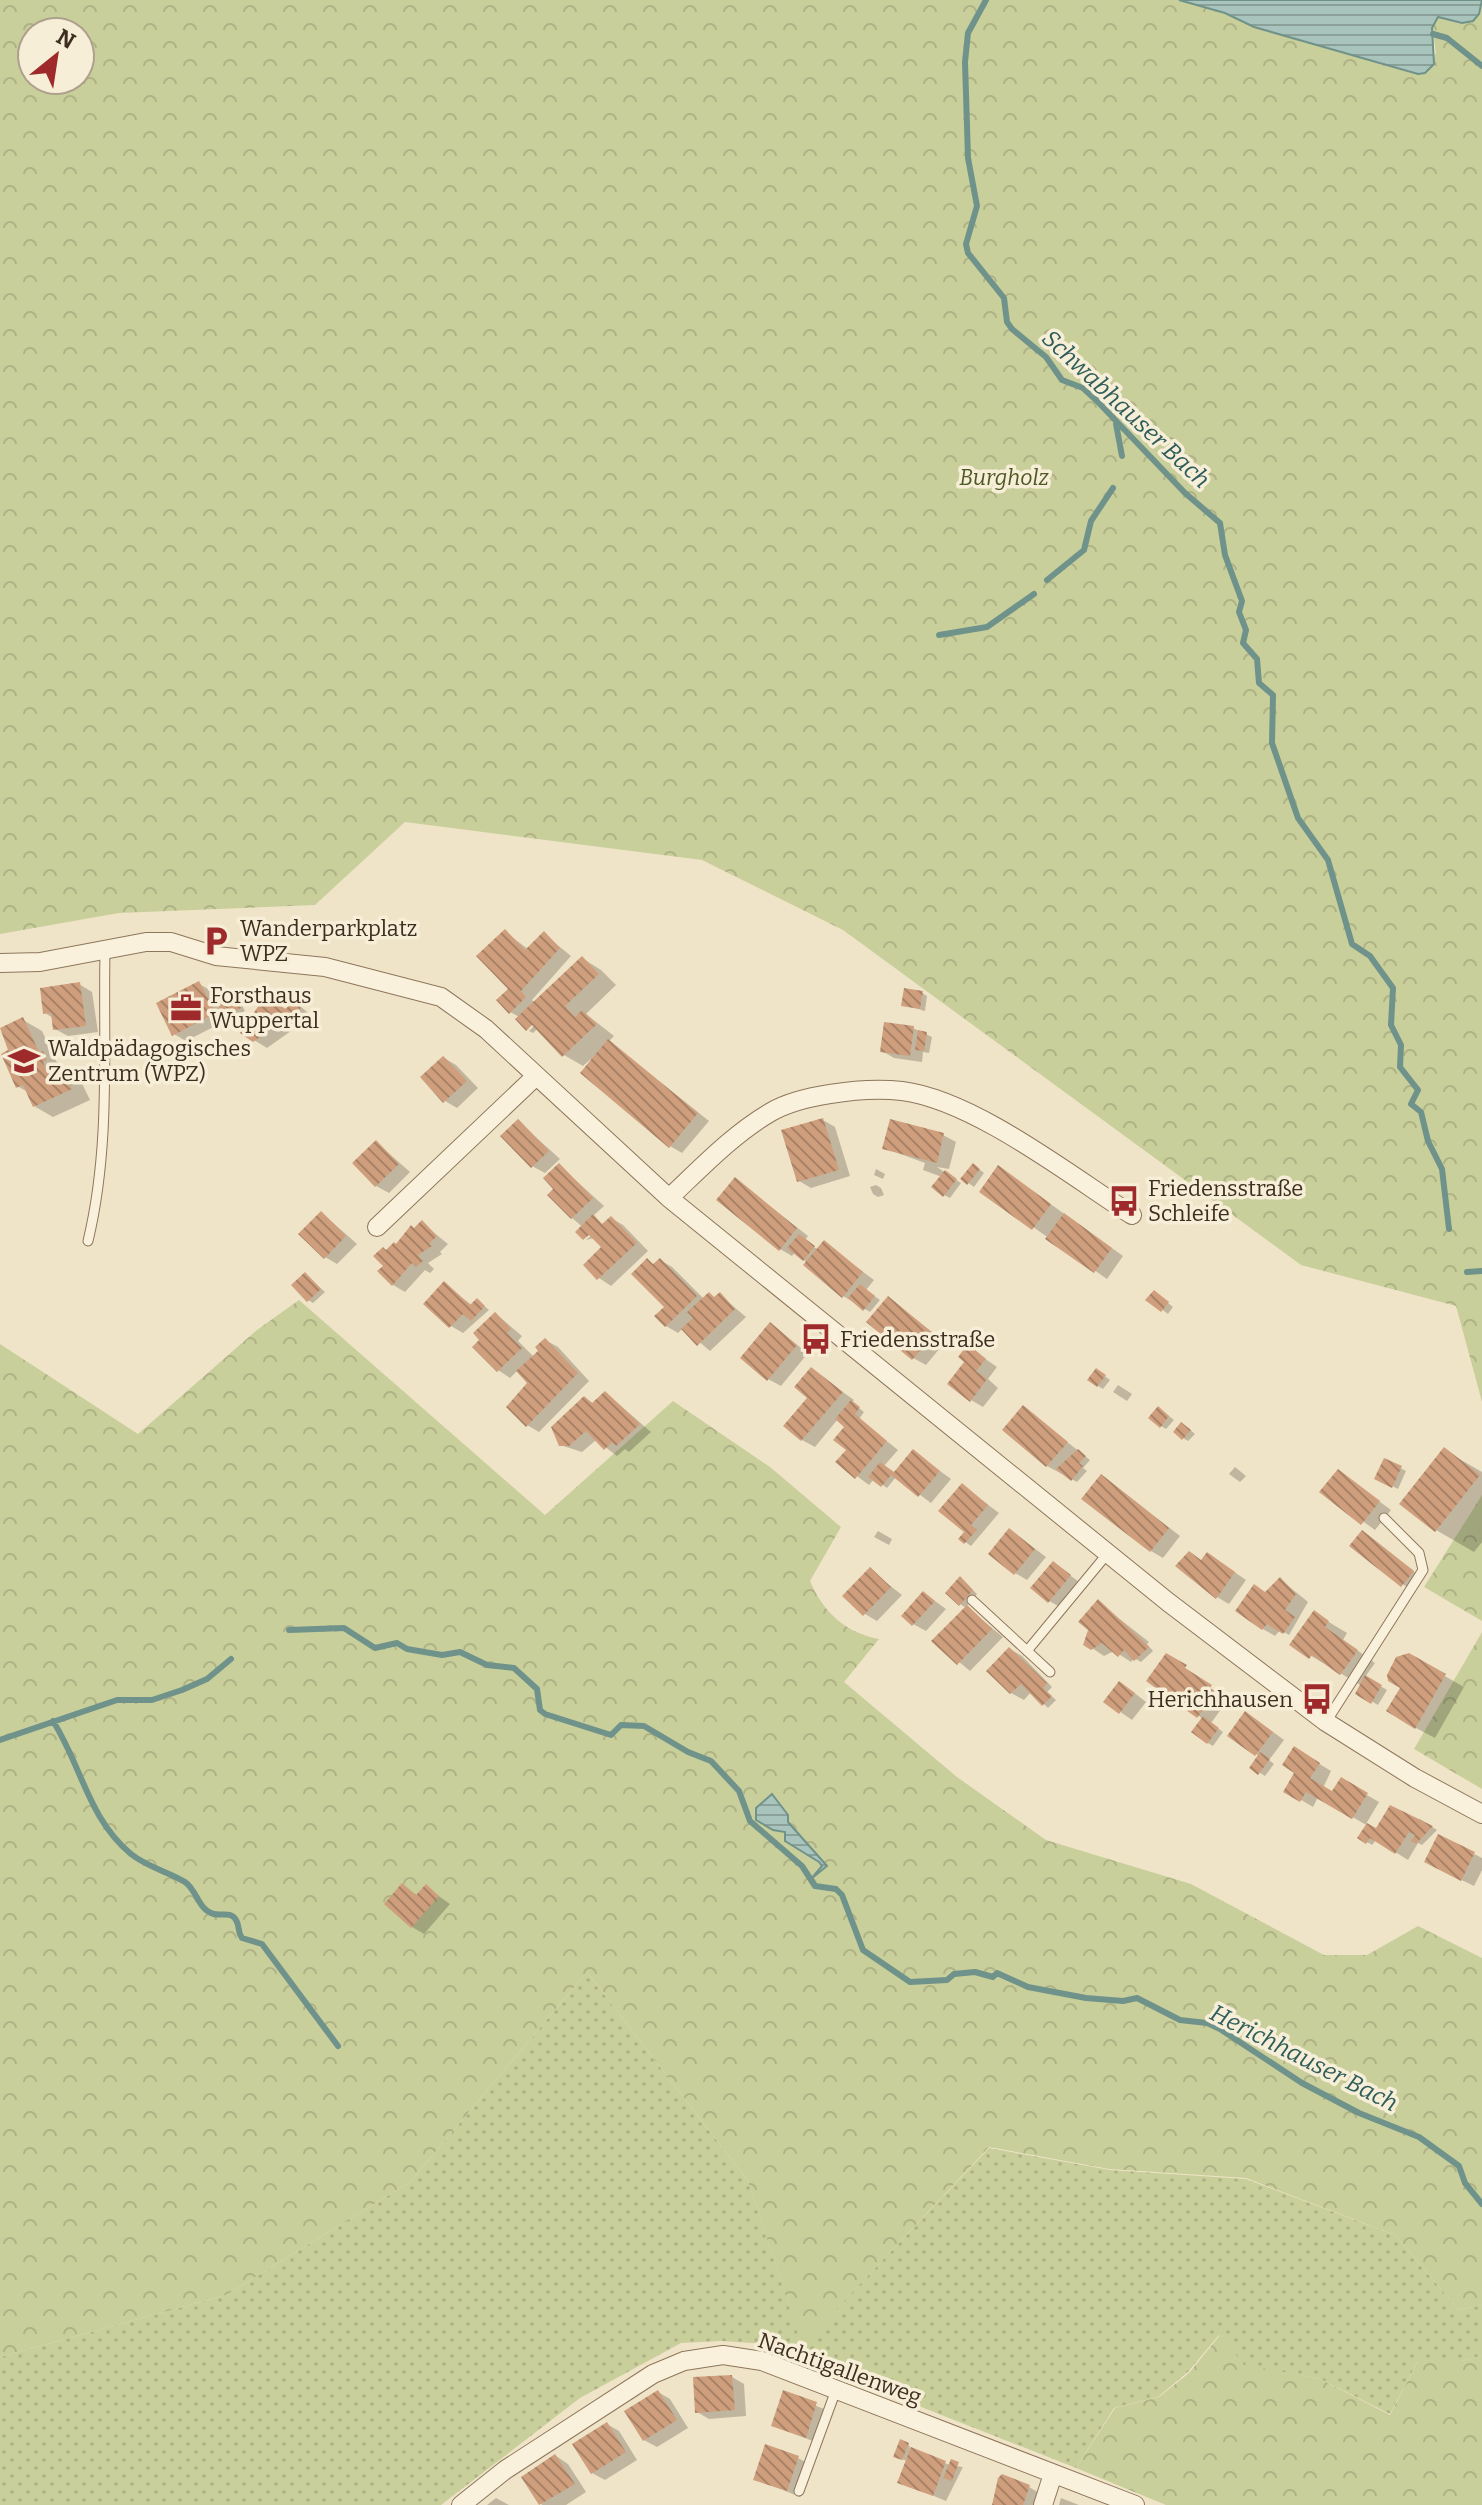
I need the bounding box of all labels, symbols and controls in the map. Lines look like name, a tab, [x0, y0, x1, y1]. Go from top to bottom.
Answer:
north arrow	[16, 16, 96, 96]
text: N	[52, 23, 80, 55]
water label: Schwabhauser Bach	[1036, 324, 1216, 494]
park label: Burgholz	[959, 464, 1049, 491]
place label: Wanderparkplatz WPZ	[240, 915, 417, 967]
parking icon: Wanderparkplatz WPZ	[199, 924, 233, 958]
place label: Forsthaus Wuppertal	[210, 982, 319, 1034]
office icon: Forsthaus Wuppertal	[169, 991, 203, 1025]
place label: Waldpädagogisches Zentrum (WPZ)	[48, 1035, 251, 1087]
school or university icon: Waldpädagogisches Zentrum (WPZ)	[7, 1044, 41, 1078]
place label: Friedensstraße Schleife	[1148, 1175, 1303, 1227]
bus stop icon: Friedensstraße Schleife	[1107, 1184, 1141, 1218]
bus stop icon: Friedensstraße	[799, 1322, 833, 1356]
place label: Friedensstraße	[840, 1326, 995, 1353]
bus stop icon: Herichhausen	[1300, 1682, 1334, 1716]
place label: Herichhausen	[1147, 1686, 1293, 1713]
water label: Herichhauser Bach	[1206, 1999, 1402, 2117]
street label: Nachtigallenweg	[754, 2326, 925, 2411]

